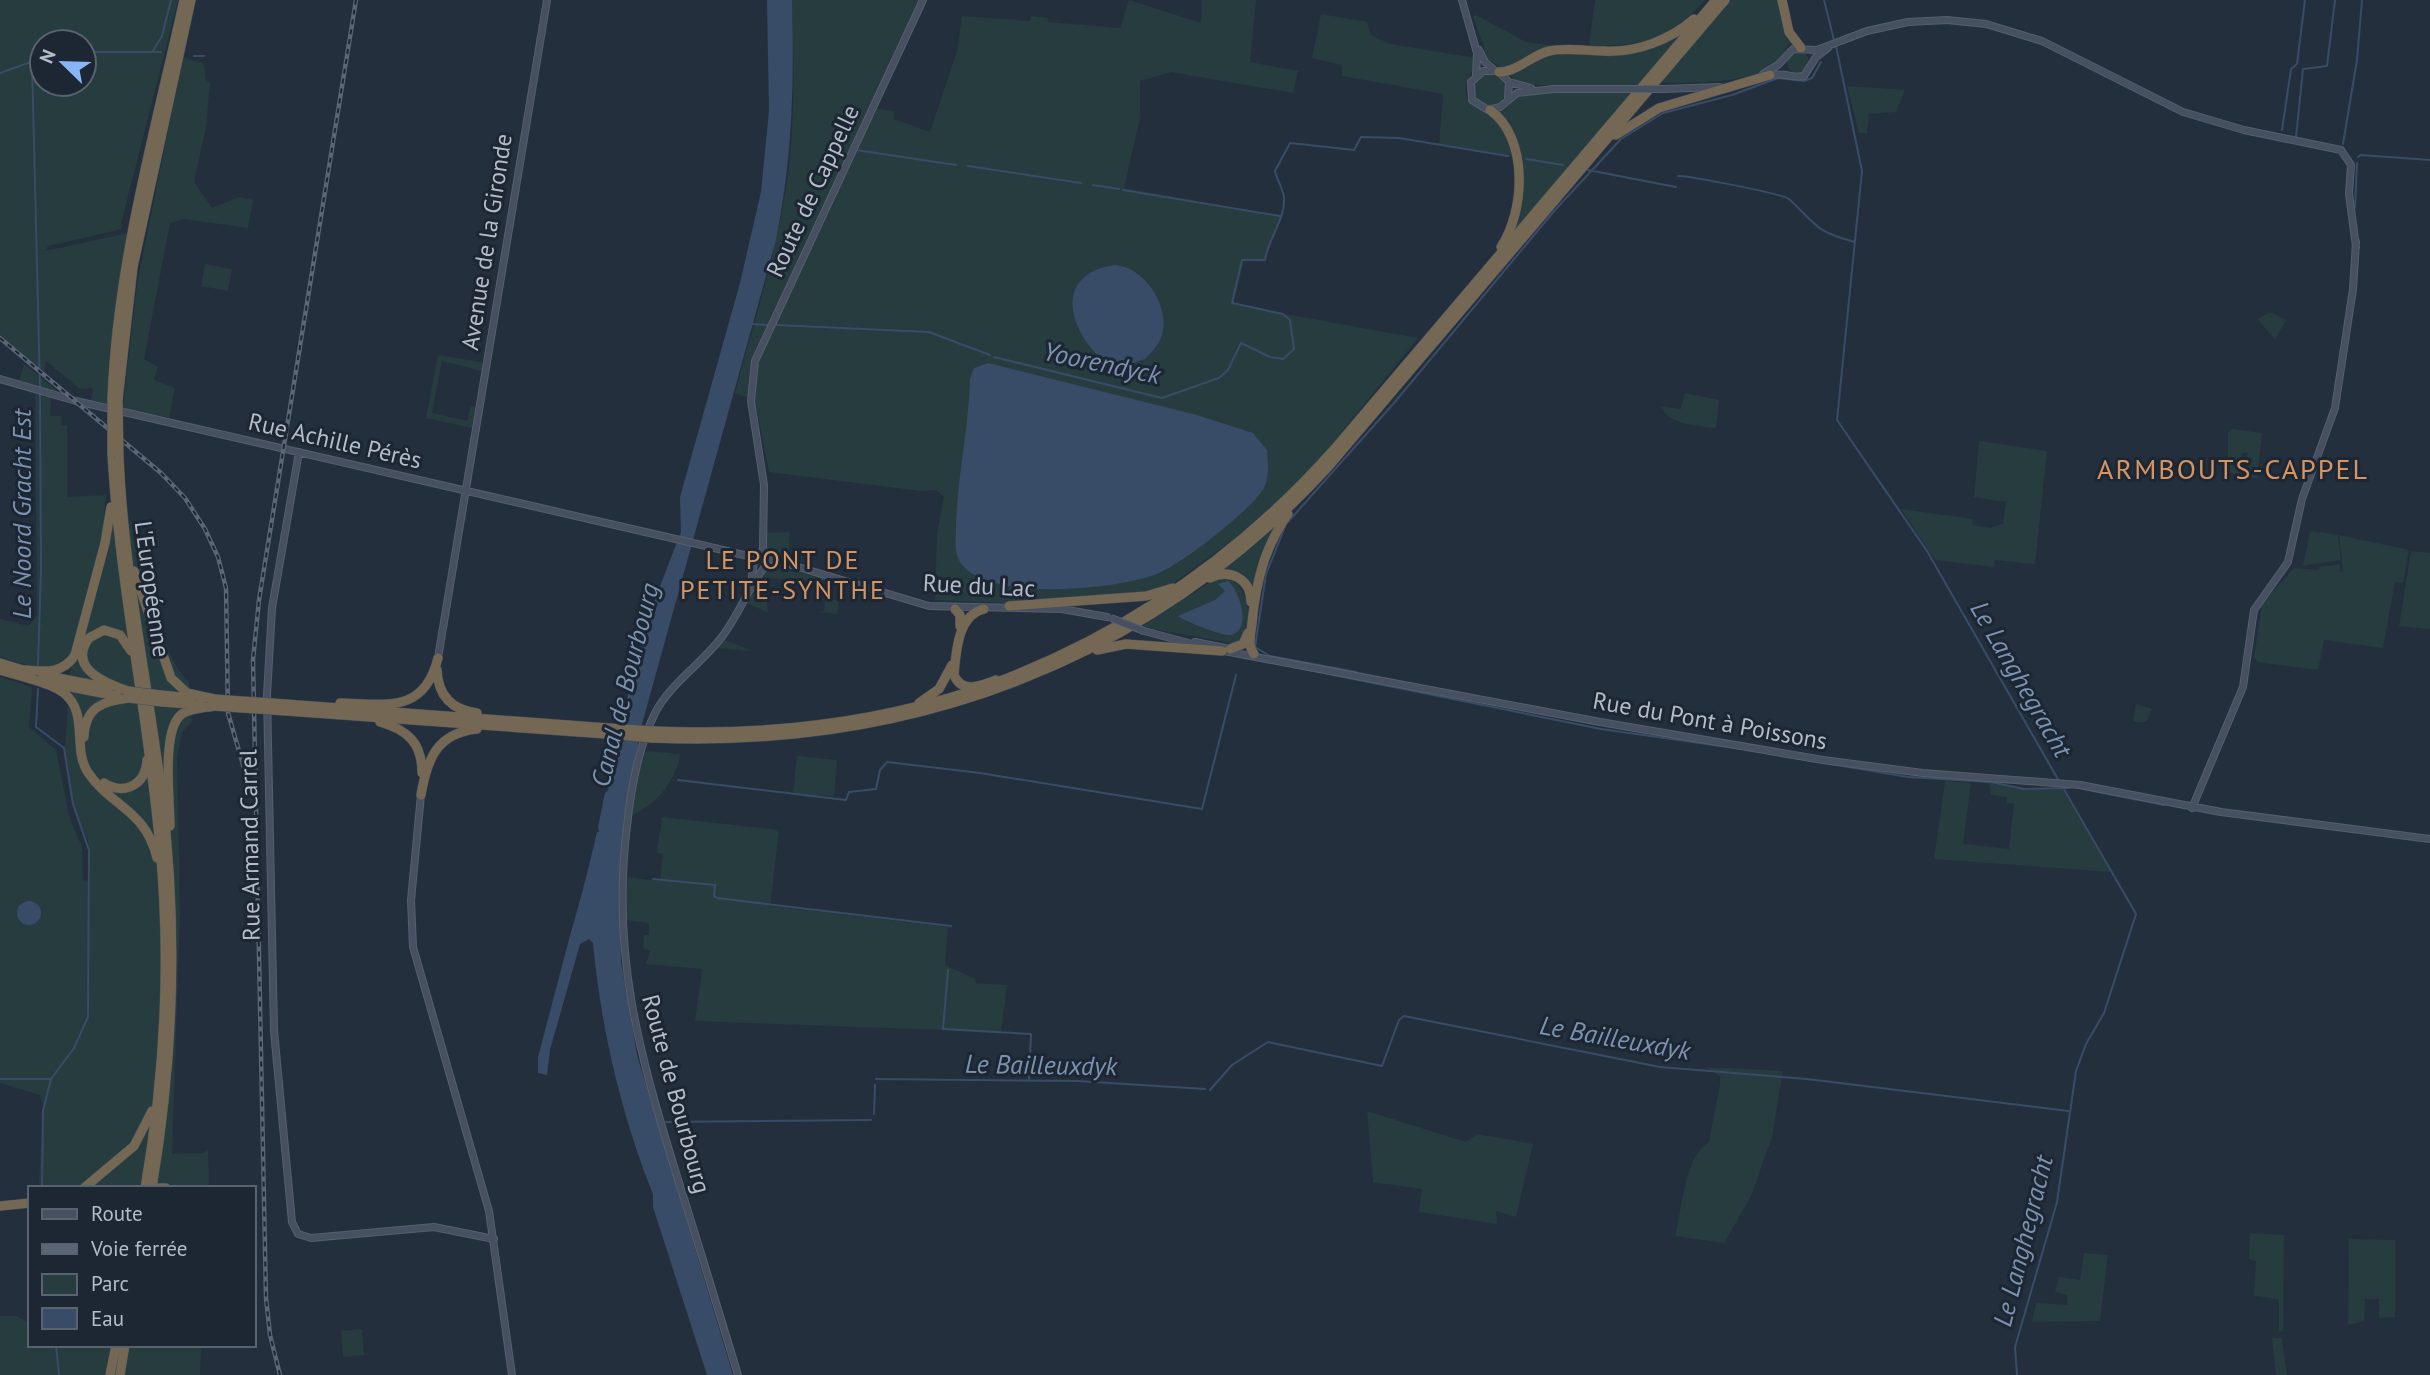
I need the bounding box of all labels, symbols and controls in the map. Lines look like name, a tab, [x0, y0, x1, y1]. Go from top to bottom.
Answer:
north arrow	[28, 28, 98, 98]
text: N	[34, 46, 61, 67]
street label: Route de Cappelle	[759, 100, 866, 282]
street label: Avenue de la Gironde	[454, 132, 519, 352]
water label: Yoorendyck	[1041, 334, 1165, 391]
street label: Rue Achille Pérès	[246, 406, 425, 475]
water label: Le Noord Gracht Est	[5, 407, 38, 619]
district label: ARMBOUTS-CAPPEL	[2097, 450, 2369, 487]
street label: L'Européenne	[128, 519, 177, 659]
district label: LE PONT DE PETITE-SYNTHE	[680, 543, 886, 606]
street label: Rue du Lac	[922, 567, 1036, 604]
water label: Canal de Bourbourg	[583, 580, 666, 790]
water label: Le Langhegracht	[1963, 595, 2080, 764]
street label: Rue du Pont à Poissons	[1591, 685, 1830, 756]
street label: Rue Armand Carrel	[232, 749, 267, 941]
street label: Route de Bourbourg	[635, 991, 718, 1197]
water label: Le Bailleuxdyk	[1537, 1008, 1694, 1067]
water label: Le Bailleuxdyk	[965, 1047, 1119, 1082]
water label: Le Langhegracht	[1985, 1150, 2060, 1330]
legend	[28, 1186, 256, 1347]
text: Route	[91, 1200, 143, 1227]
text: Voie ferrée	[90, 1235, 187, 1262]
text: Parc	[91, 1270, 129, 1297]
text: Eau	[91, 1305, 124, 1332]

